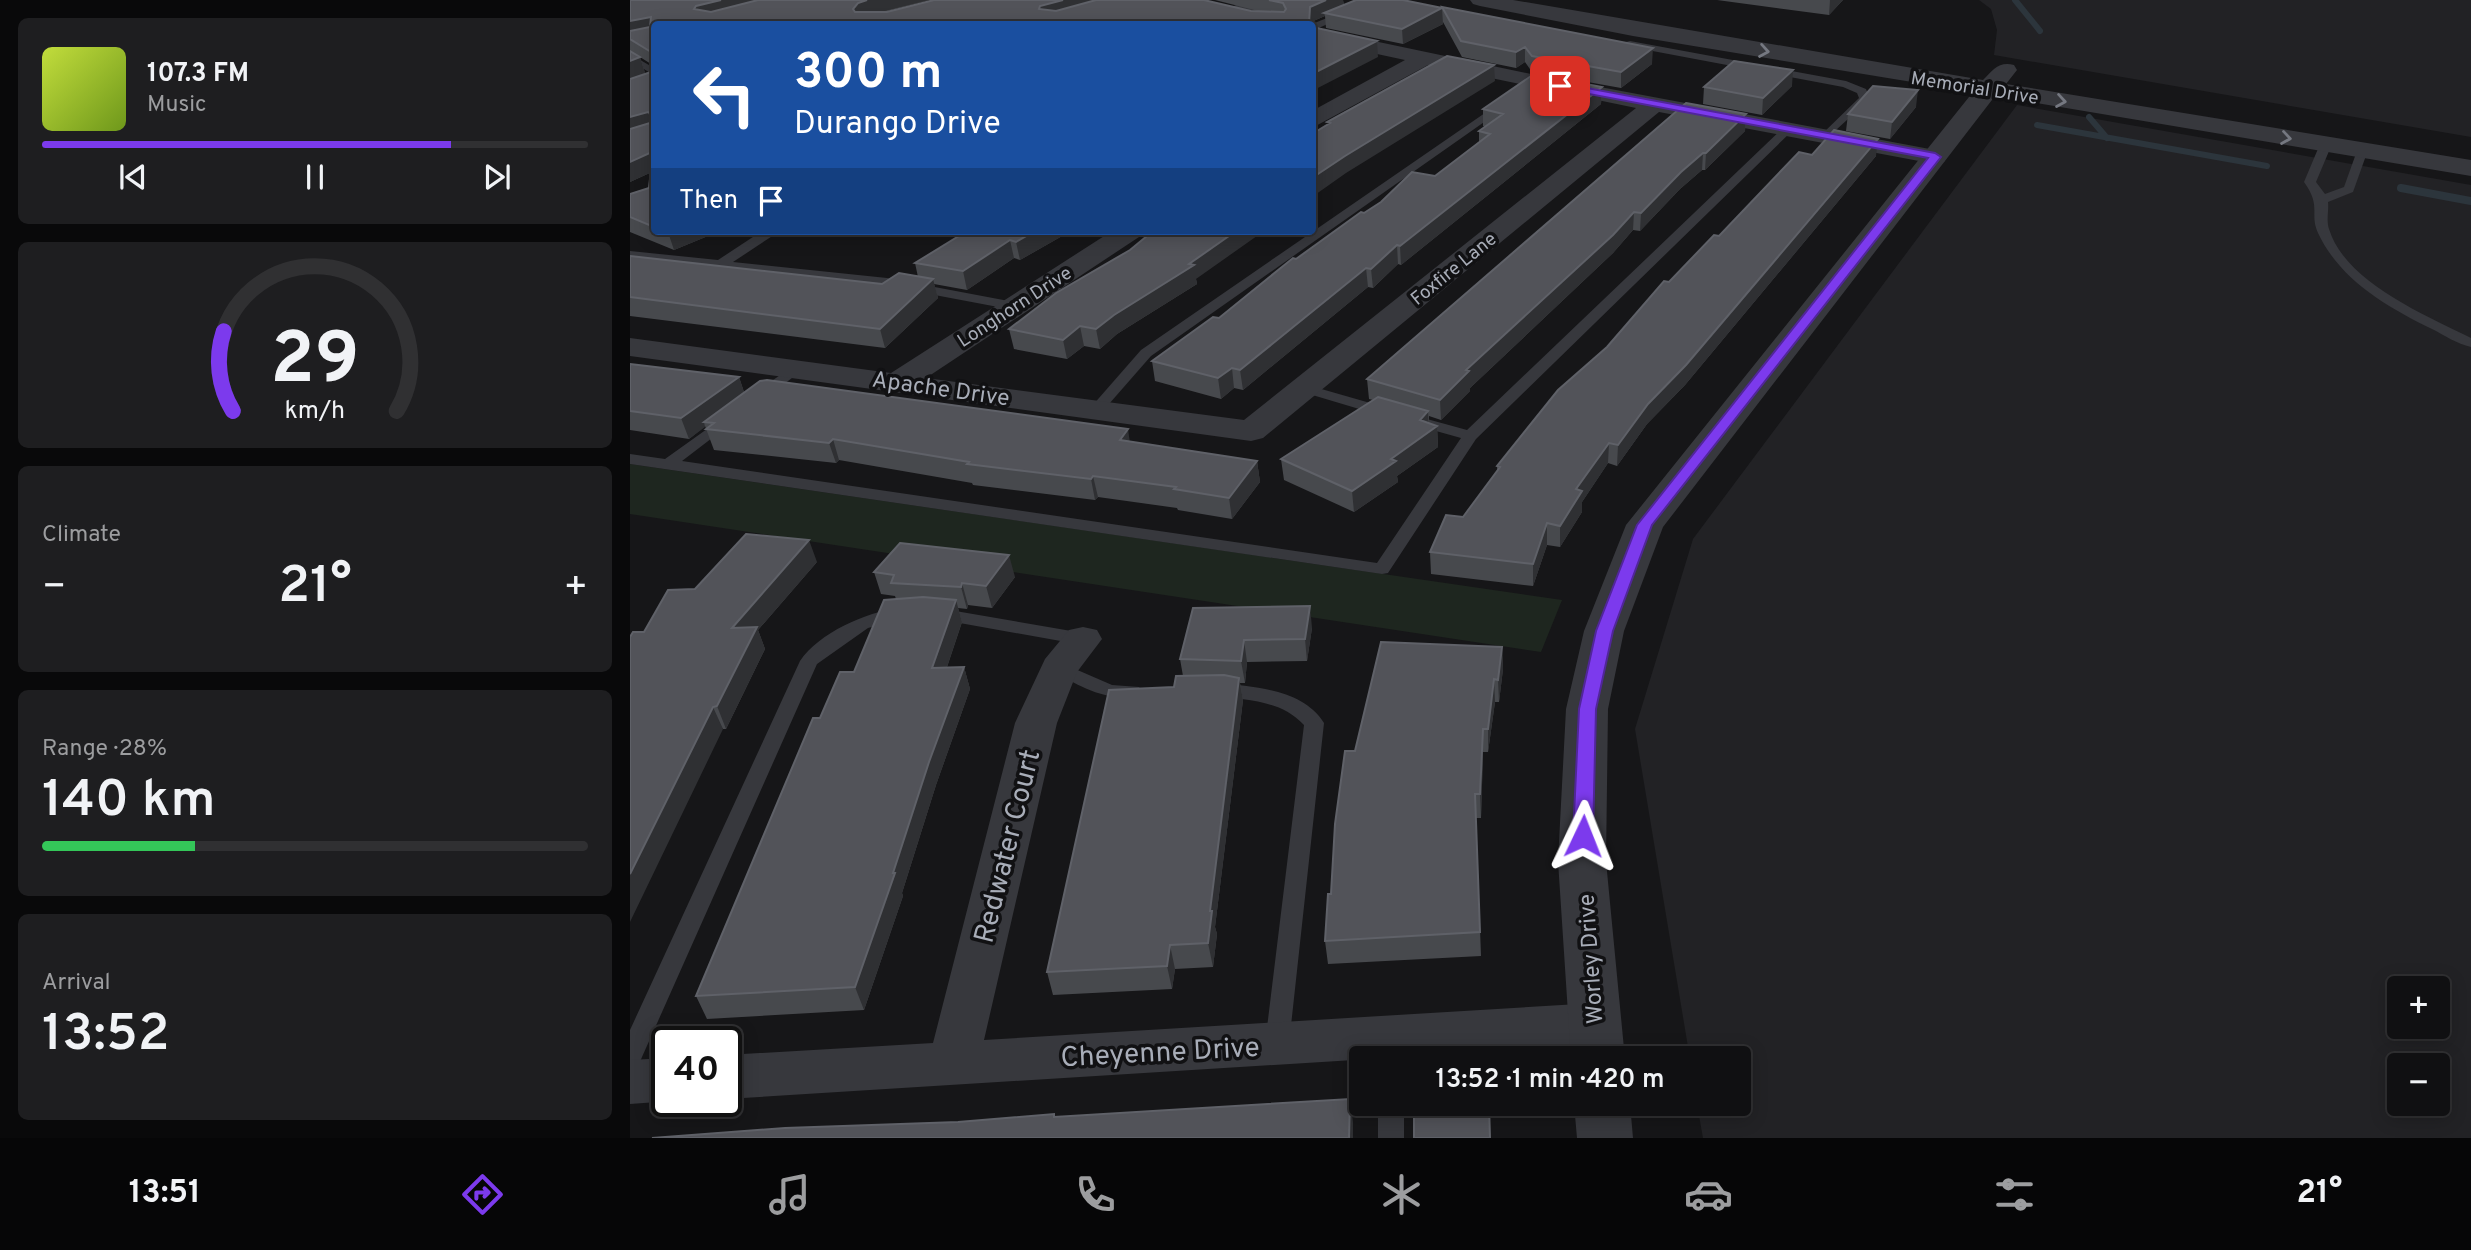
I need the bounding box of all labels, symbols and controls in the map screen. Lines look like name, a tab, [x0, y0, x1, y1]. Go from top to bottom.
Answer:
one-way arrow	[1759, 43, 1770, 58]
text: 300 m	[794, 44, 942, 106]
icon: left	[679, 49, 770, 140]
pin	[1530, 56, 1590, 116]
text: 107.3 FM	[147, 58, 249, 91]
icon: arrive	[1541, 67, 1579, 105]
street label: Memorial Drive	[1909, 67, 2040, 111]
text: Music	[147, 91, 207, 120]
one-way arrow	[2055, 93, 2067, 108]
text: Durango Drive	[794, 105, 1001, 145]
one-way arrow	[2280, 130, 2292, 145]
icon: previous	[114, 158, 152, 196]
icon: pause	[296, 158, 334, 196]
icon: next	[478, 158, 516, 196]
icon: arrive	[752, 182, 790, 220]
text: Then	[679, 185, 738, 218]
street label: Foxfire Lane	[1406, 228, 1502, 312]
street label: Longhorn Drive	[953, 262, 1077, 354]
text: 29	[270, 317, 360, 409]
street label: Apache Drive	[870, 366, 1011, 414]
text: km/h	[285, 396, 345, 428]
text: Climate	[42, 521, 121, 550]
text: 21°	[278, 555, 352, 621]
text: −	[42, 564, 67, 613]
text: +	[563, 564, 588, 613]
text: Range · 28%	[42, 735, 167, 764]
street label: Redwater Court	[967, 746, 1050, 947]
text: 140 km	[42, 769, 216, 835]
position arrow	[1546, 799, 1620, 873]
street label: Worley Drive	[1573, 893, 1612, 1025]
text: Arrival	[42, 969, 111, 998]
map controls	[2387, 976, 2450, 1116]
button: +	[2387, 976, 2450, 1039]
text: 13:52	[42, 1003, 170, 1069]
speed limit sign: 40	[651, 1026, 742, 1117]
street label: Cheyenne Drive	[1060, 1031, 1261, 1077]
button: −	[2387, 1053, 2450, 1116]
text: 13:52 · 1 min · 420 m	[1436, 1064, 1664, 1097]
icon: directions	[458, 1170, 507, 1219]
icon: music	[765, 1170, 814, 1219]
icon: phone	[1071, 1170, 1120, 1219]
icon: climate	[1377, 1170, 1426, 1219]
icon: car	[1684, 1170, 1733, 1219]
icon: filters	[1990, 1170, 2039, 1219]
text: 13:51	[129, 1174, 201, 1214]
text: 21°	[2297, 1174, 2342, 1214]

